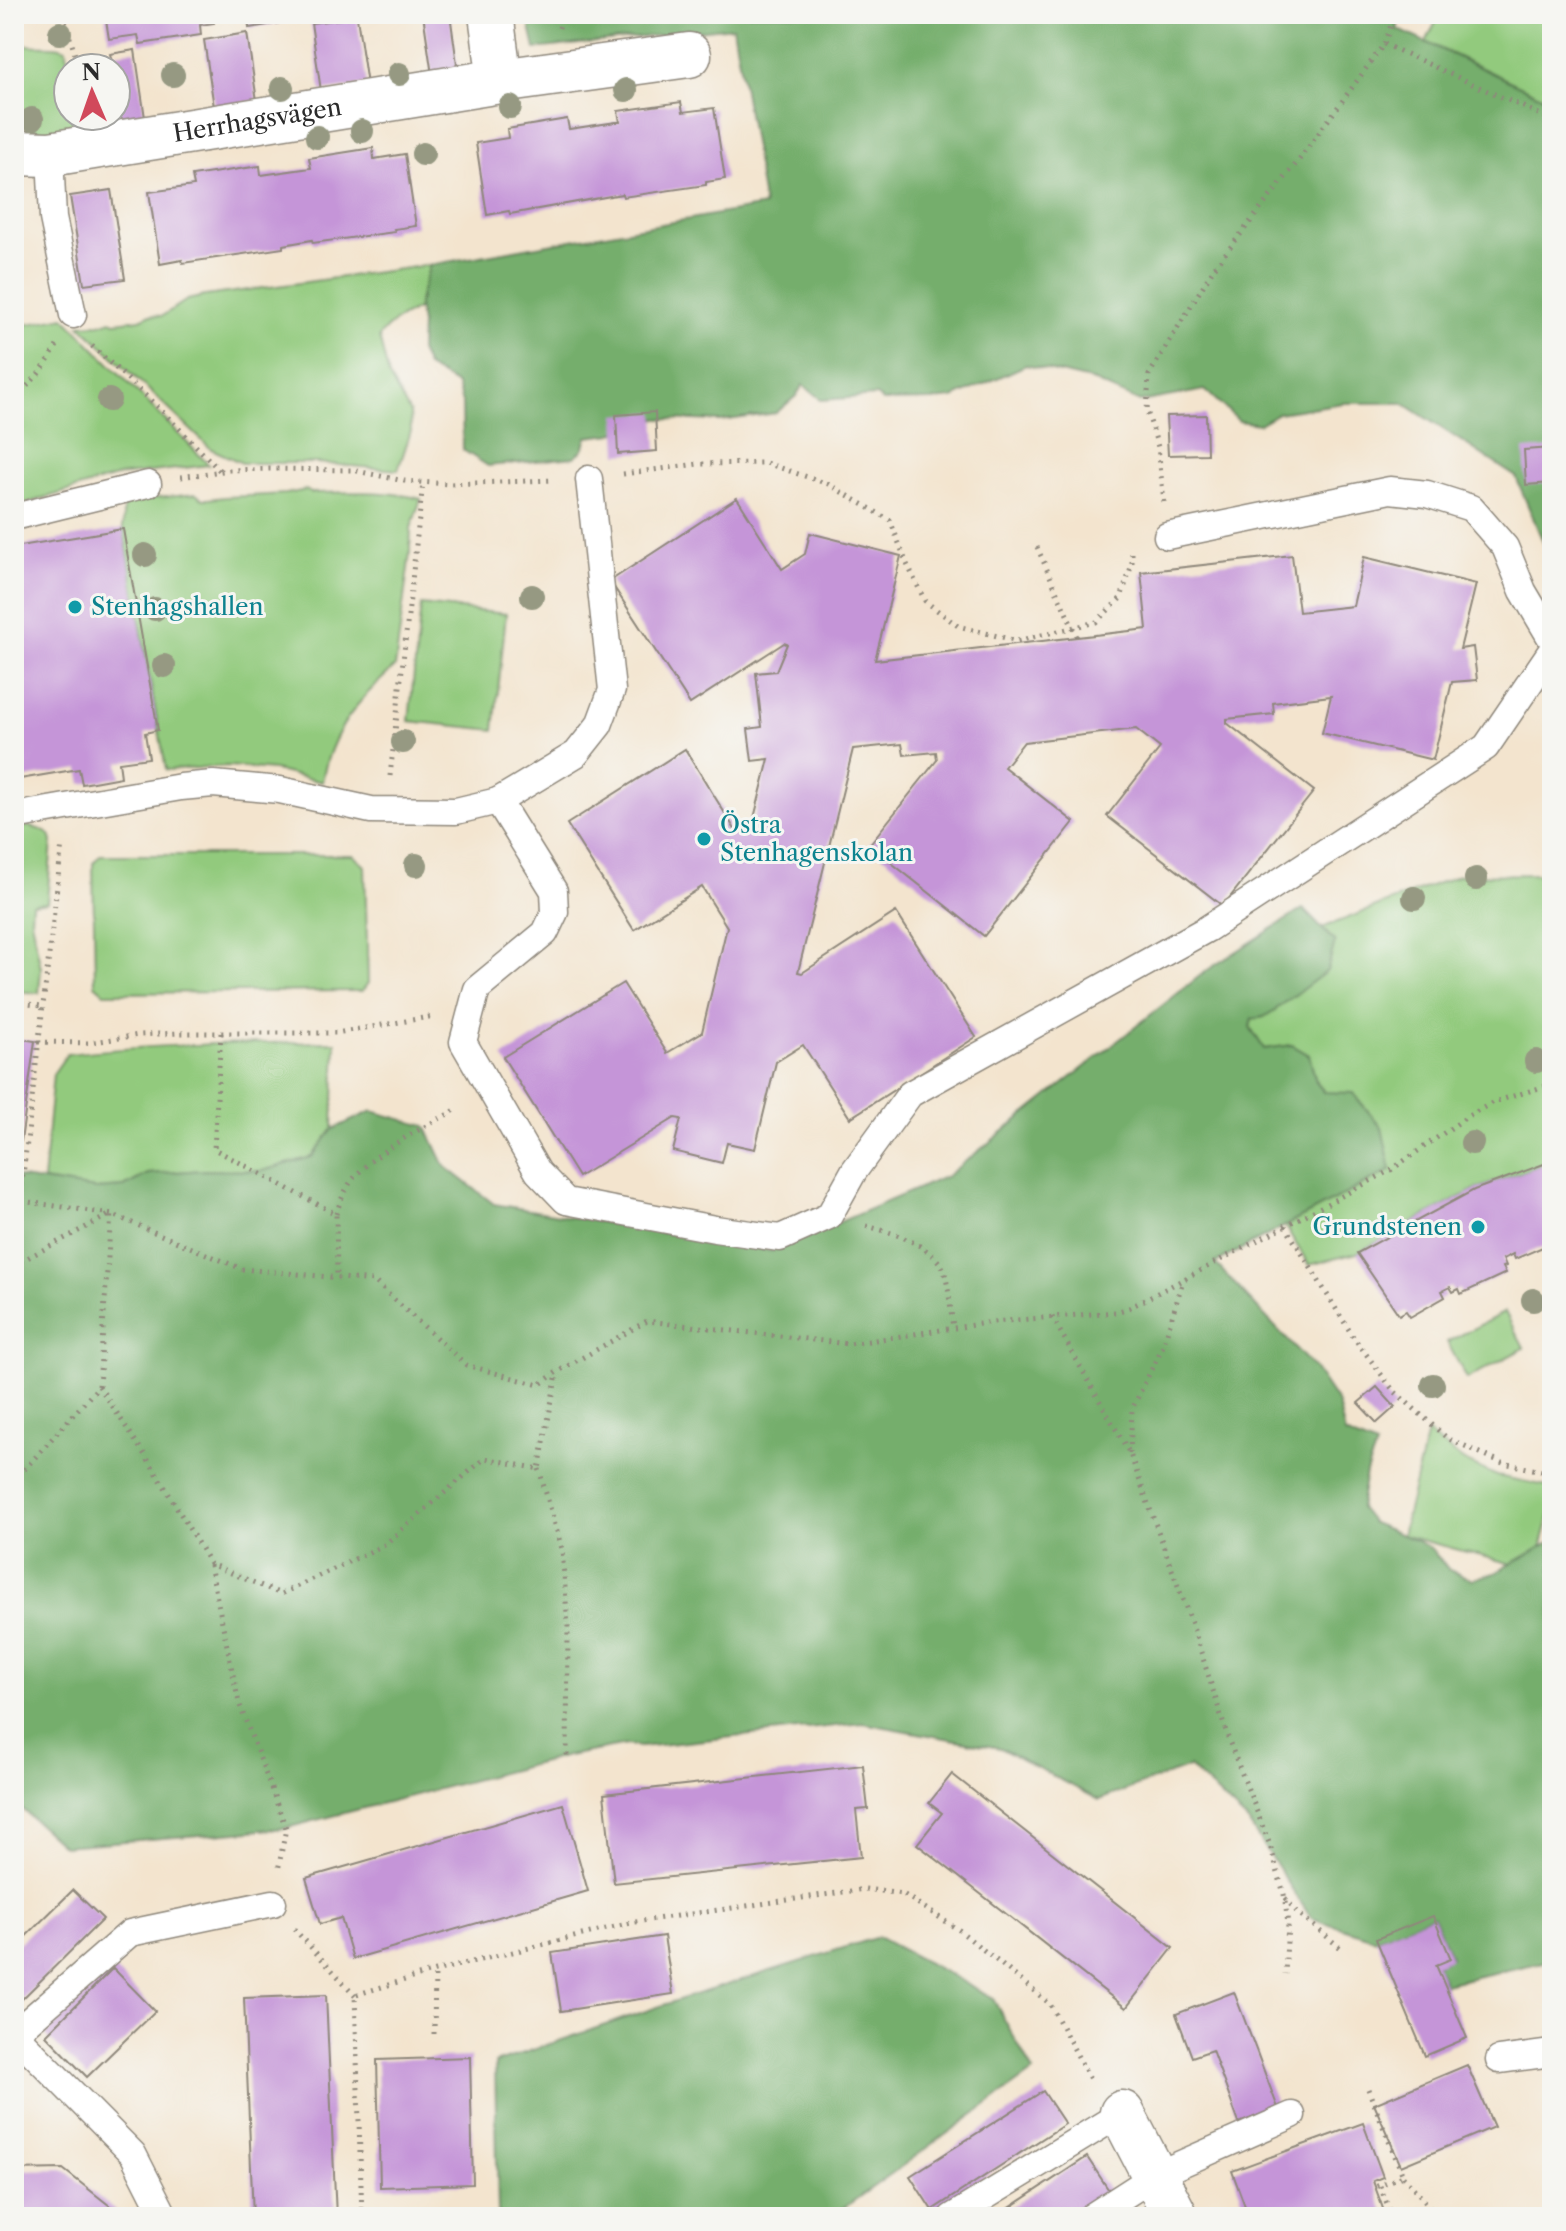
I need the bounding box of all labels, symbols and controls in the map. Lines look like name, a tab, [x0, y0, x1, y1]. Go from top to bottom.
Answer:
north arrow	[52, 52, 132, 132]
text: N	[81, 59, 101, 86]
street label: Herrhagsvägen	[171, 92, 344, 148]
place label: Stenhagshallen	[91, 592, 264, 621]
marker: Stenhagshallen	[66, 598, 84, 616]
place label: Östra Stenhagenskolan	[720, 810, 913, 867]
marker: Östra Stenhagenskolan	[695, 830, 713, 848]
place label: Grundstenen	[1312, 1212, 1462, 1241]
marker: Grundstenen	[1469, 1218, 1487, 1236]

